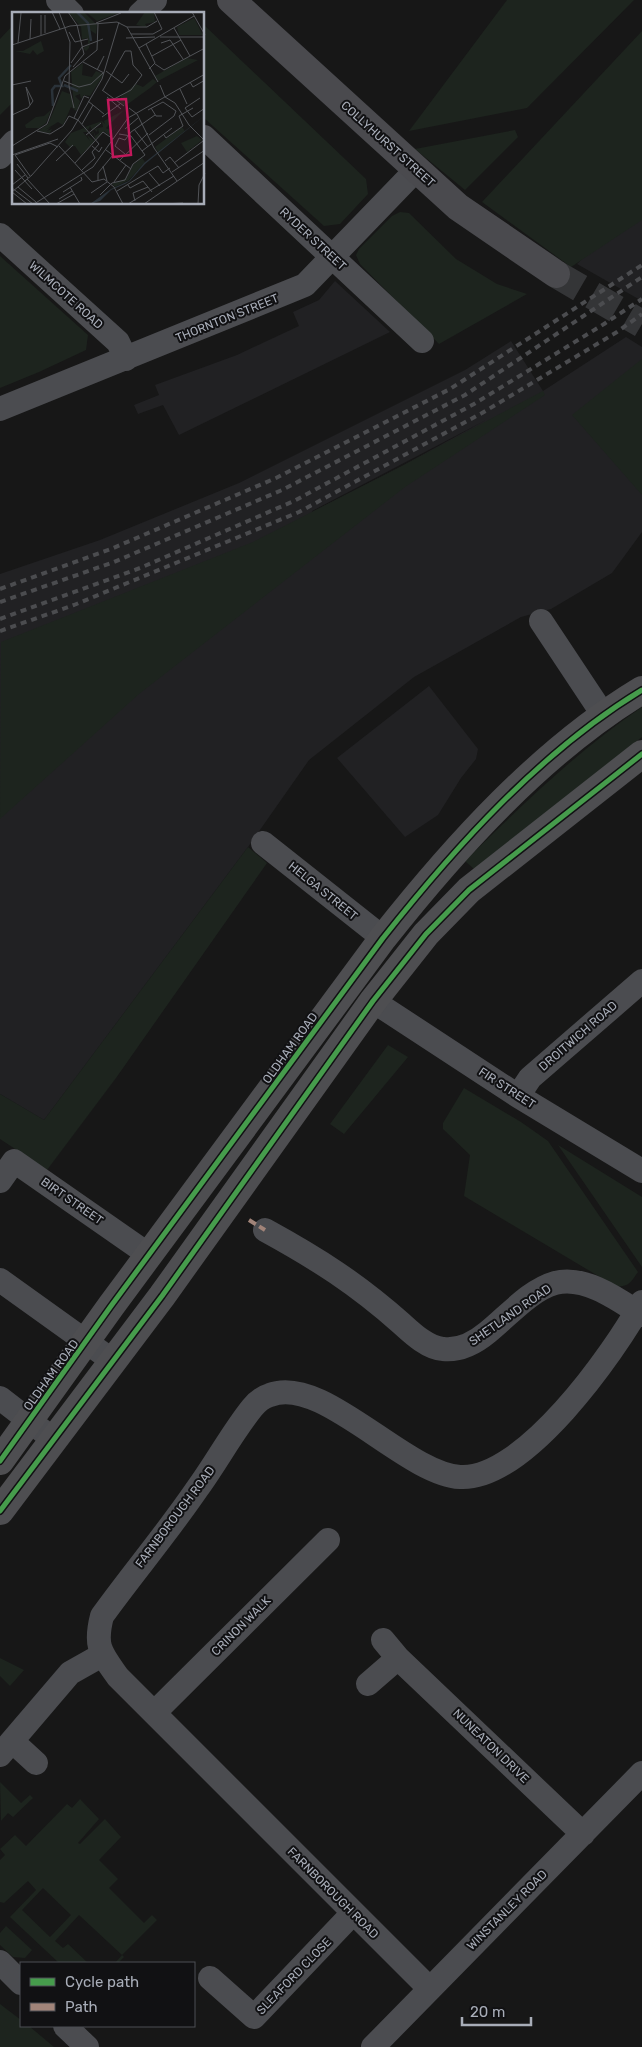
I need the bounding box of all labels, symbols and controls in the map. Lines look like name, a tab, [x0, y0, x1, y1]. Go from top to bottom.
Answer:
inset map	[12, 12, 205, 205]
street label: COLLYHURST STREET	[338, 98, 438, 190]
street label: RYDER STREET	[277, 205, 349, 273]
street label: WILMCOTE ROAD	[26, 258, 106, 332]
street label: THORNTON STREET	[174, 291, 281, 345]
street label: HELGA STREET	[286, 859, 360, 923]
street label: DROITWICH ROAD	[536, 998, 620, 1074]
street label: OLDHAM ROAD	[260, 1010, 320, 1086]
street label: FIR STREET	[476, 1064, 538, 1112]
street label: BIRT STREET	[38, 1175, 106, 1228]
street label: SHETLAND ROAD	[466, 1282, 554, 1348]
street label: OLDHAM ROAD	[21, 1337, 81, 1413]
street label: FARNBOROUGH ROAD	[132, 1464, 218, 1570]
street label: CRINON WALK	[208, 1593, 274, 1659]
street label: NUNEATON DRIVE	[450, 1706, 532, 1786]
street label: FARNBOROUGH ROAD	[285, 1845, 381, 1941]
street label: WINSTANLEY ROAD	[464, 1867, 550, 1953]
street label: SLEAFORD CLOSE	[254, 1935, 334, 2017]
legend	[20, 1962, 195, 2027]
text: Cycle path	[65, 1973, 139, 1991]
scale bar	[462, 1994, 531, 2026]
text: Path	[65, 1998, 98, 2016]
text: 20 m	[470, 2003, 505, 2021]

